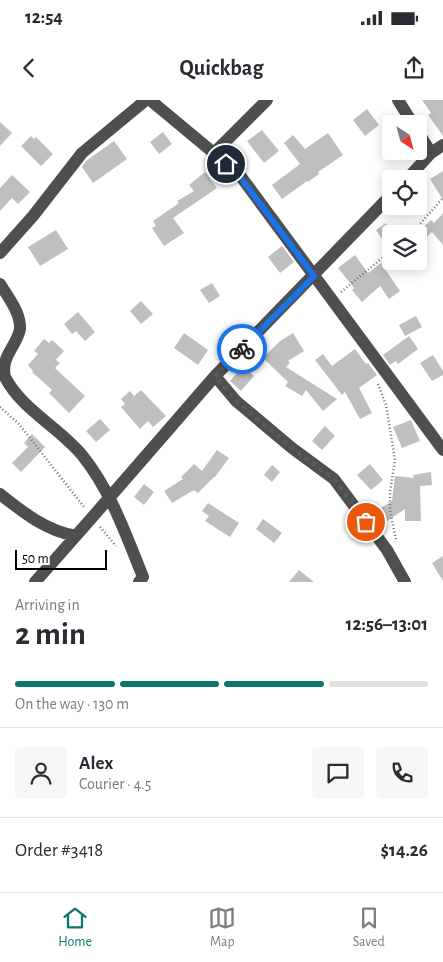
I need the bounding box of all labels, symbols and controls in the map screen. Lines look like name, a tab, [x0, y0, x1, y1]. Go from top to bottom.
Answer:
text: 12:54	[25, 8, 63, 27]
icon: back	[15, 54, 43, 82]
icon: share	[400, 54, 428, 82]
text: Quickbag	[180, 57, 263, 79]
north arrow	[382, 115, 428, 160]
map controls	[382, 115, 427, 270]
pin	[205, 143, 247, 185]
icon: home	[212, 150, 240, 178]
button: locate	[382, 170, 427, 215]
button: layers	[382, 225, 427, 270]
courier	[217, 324, 267, 374]
icon: bike	[228, 335, 256, 363]
pin	[345, 501, 387, 543]
icon: bag	[352, 508, 380, 536]
scale bar	[15, 547, 108, 570]
text: 50 m	[22, 552, 49, 566]
text: Arriving in	[15, 597, 80, 613]
text: 12:56–13:01	[346, 615, 428, 634]
text: 2 min	[15, 618, 86, 650]
text: On the way · 130 m	[15, 696, 129, 712]
button: person	[15, 747, 67, 799]
button: chat	[312, 747, 364, 799]
button: phone	[376, 747, 428, 799]
text: Alex	[79, 754, 113, 773]
text: Courier · 4.5	[79, 776, 151, 792]
text: Order #3418	[15, 841, 103, 860]
text: $14.26	[381, 841, 428, 860]
tab: Home	[58, 904, 92, 951]
tab: Map	[208, 904, 236, 951]
tab: Saved	[353, 904, 385, 951]

